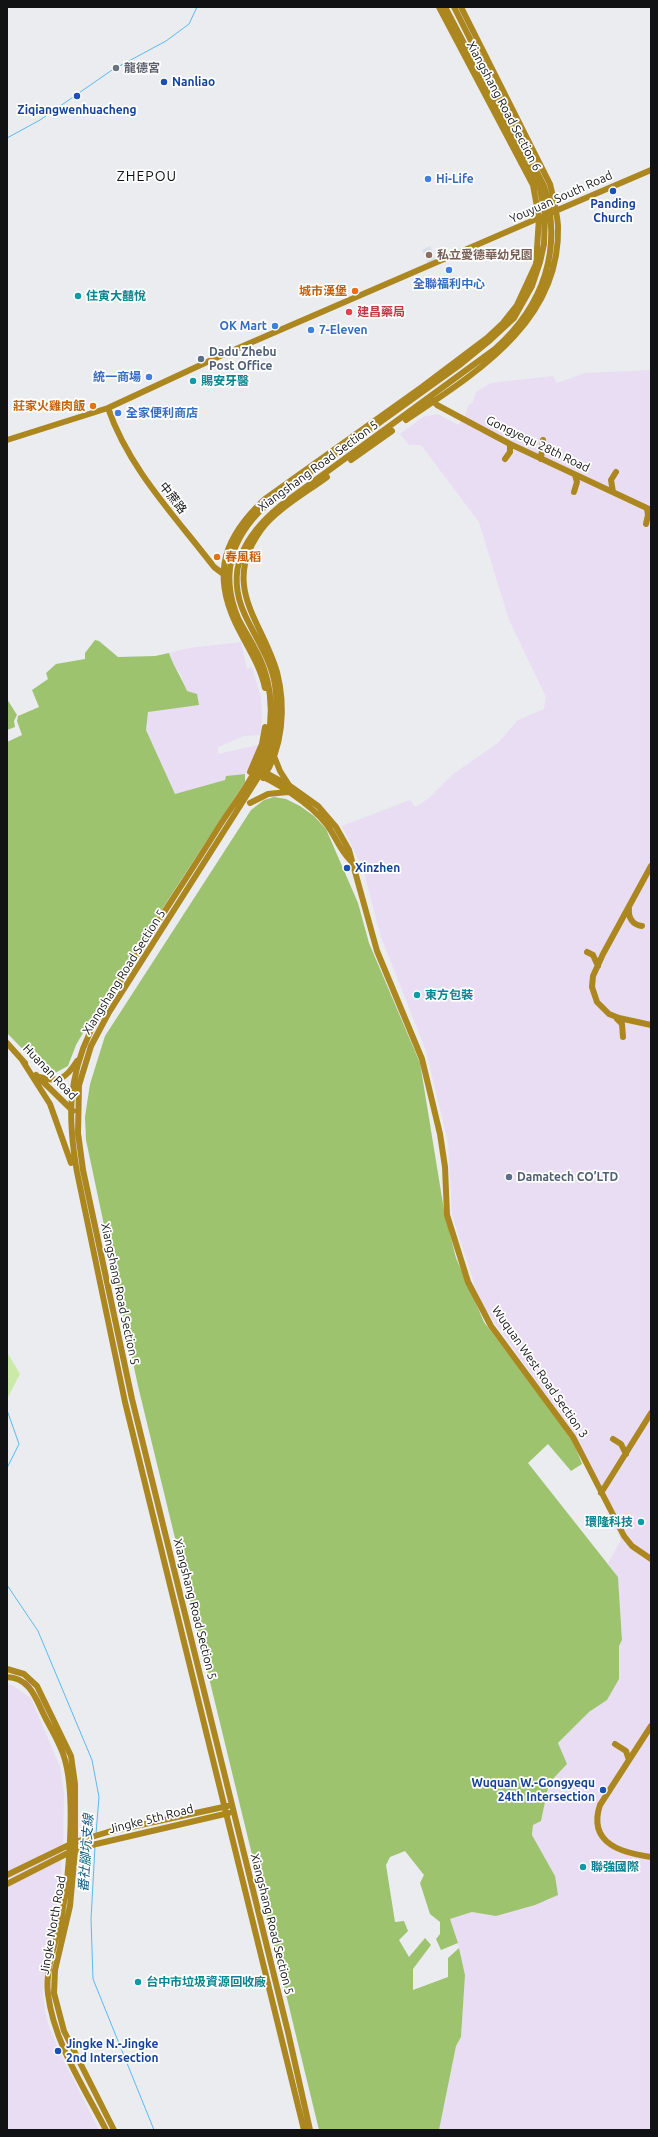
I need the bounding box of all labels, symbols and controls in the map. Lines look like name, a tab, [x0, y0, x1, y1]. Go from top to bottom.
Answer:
street label: Xiangshang Road Section 6	[464, 39, 544, 173]
place label: 龍德宮	[124, 61, 160, 75]
marker: 龍德宮	[111, 63, 121, 73]
place label: Nanliao	[172, 75, 215, 89]
marker: Nanliao	[159, 77, 169, 87]
marker: Ziqiangwenhuacheng	[72, 91, 82, 101]
place label: Ziqiangwenhuacheng	[17, 103, 137, 117]
district label: ZHEPOU	[117, 168, 177, 184]
street label: Youyuan South Road	[507, 168, 615, 226]
place label: Hi-Life	[436, 172, 474, 186]
marker: Hi-Life	[423, 174, 433, 184]
marker: Panding Church	[608, 186, 618, 196]
place label: Panding Church	[590, 197, 636, 225]
place label: 私立愛德華幼兒園	[437, 248, 533, 262]
marker: 私立愛德華幼兒園	[424, 250, 434, 260]
marker: 全聯福利中心	[444, 265, 454, 275]
place label: 全聯福利中心	[413, 277, 485, 291]
place label: 城市漢堡	[299, 284, 347, 298]
marker: 城市漢堡	[350, 286, 360, 296]
place label: 住寅大囍悅	[86, 289, 146, 303]
marker: 住寅大囍悅	[73, 291, 83, 301]
place label: 建昌藥局	[357, 305, 405, 319]
marker: 建昌藥局	[344, 307, 354, 317]
place label: OK Mart	[219, 319, 267, 333]
marker: OK Mart	[270, 321, 280, 331]
place label: 7-Eleven	[319, 323, 368, 337]
marker: 7-Eleven	[306, 325, 316, 335]
place label: Dadu Zhebu Post Office	[209, 345, 277, 373]
marker: Dadu Zhebu Post Office	[196, 354, 206, 364]
place label: 統一商場	[93, 370, 141, 384]
marker: 統一商場	[144, 372, 154, 382]
place label: 賜安牙醫	[201, 374, 249, 388]
marker: 賜安牙醫	[188, 376, 198, 386]
place label: 莊家火雞肉飯	[13, 399, 85, 413]
marker: 莊家火雞肉飯	[88, 401, 98, 411]
place label: 全家便利商店	[126, 406, 198, 420]
marker: 全家便利商店	[113, 408, 123, 418]
street label: Gongyequ 28th Road	[484, 413, 592, 475]
street label: Xiangshang Road Section 5	[255, 418, 381, 514]
street label: 中蔗路	[156, 479, 190, 517]
place label: 春風稻	[225, 550, 261, 564]
marker: 春風稻	[212, 552, 222, 562]
place label: Xinzhen	[355, 861, 400, 875]
marker: Xinzhen	[342, 863, 352, 873]
street label: Xiangshang Road Section 5	[80, 907, 168, 1037]
place label: 東方包裝	[425, 988, 473, 1002]
marker: 東方包裝	[412, 990, 422, 1000]
street label: Huanan Road	[20, 1041, 80, 1103]
place label: Damatech CO’LTD	[517, 1170, 618, 1184]
marker: Damatech CO’LTD	[504, 1172, 514, 1182]
street label: Xiangshang Road Section 5	[98, 1222, 142, 1366]
street label: Wuquan West Road Section 3	[489, 1303, 591, 1441]
place label: 環隆科技	[585, 1515, 633, 1529]
marker: 環隆科技	[636, 1517, 646, 1527]
street label: Xiangshang Road Section 5	[170, 1537, 220, 1681]
place label: Wuquan W.-Gongyequ 24th Intersection	[472, 1776, 595, 1804]
marker: Wuquan W.-Gongyequ 24th Intersection	[598, 1785, 608, 1795]
street label: Jingke 5th Road	[107, 1802, 195, 1836]
water label: 番社腳坑支線	[75, 1814, 97, 1892]
street label: Xiangshang Road Section 5	[247, 1852, 297, 1996]
place label: 聯強國際	[591, 1860, 639, 1874]
marker: 聯強國際	[578, 1862, 588, 1872]
street label: Jingke North Road	[37, 1875, 69, 1975]
place label: 台中市垃圾資源回收廠	[146, 1975, 266, 1989]
marker: 台中市垃圾資源回收廠	[133, 1977, 143, 1987]
place label: Jingke N.-Jingke 2nd Intersection	[66, 2037, 159, 2065]
marker: Jingke N.-Jingke 2nd Intersection	[53, 2046, 63, 2056]

